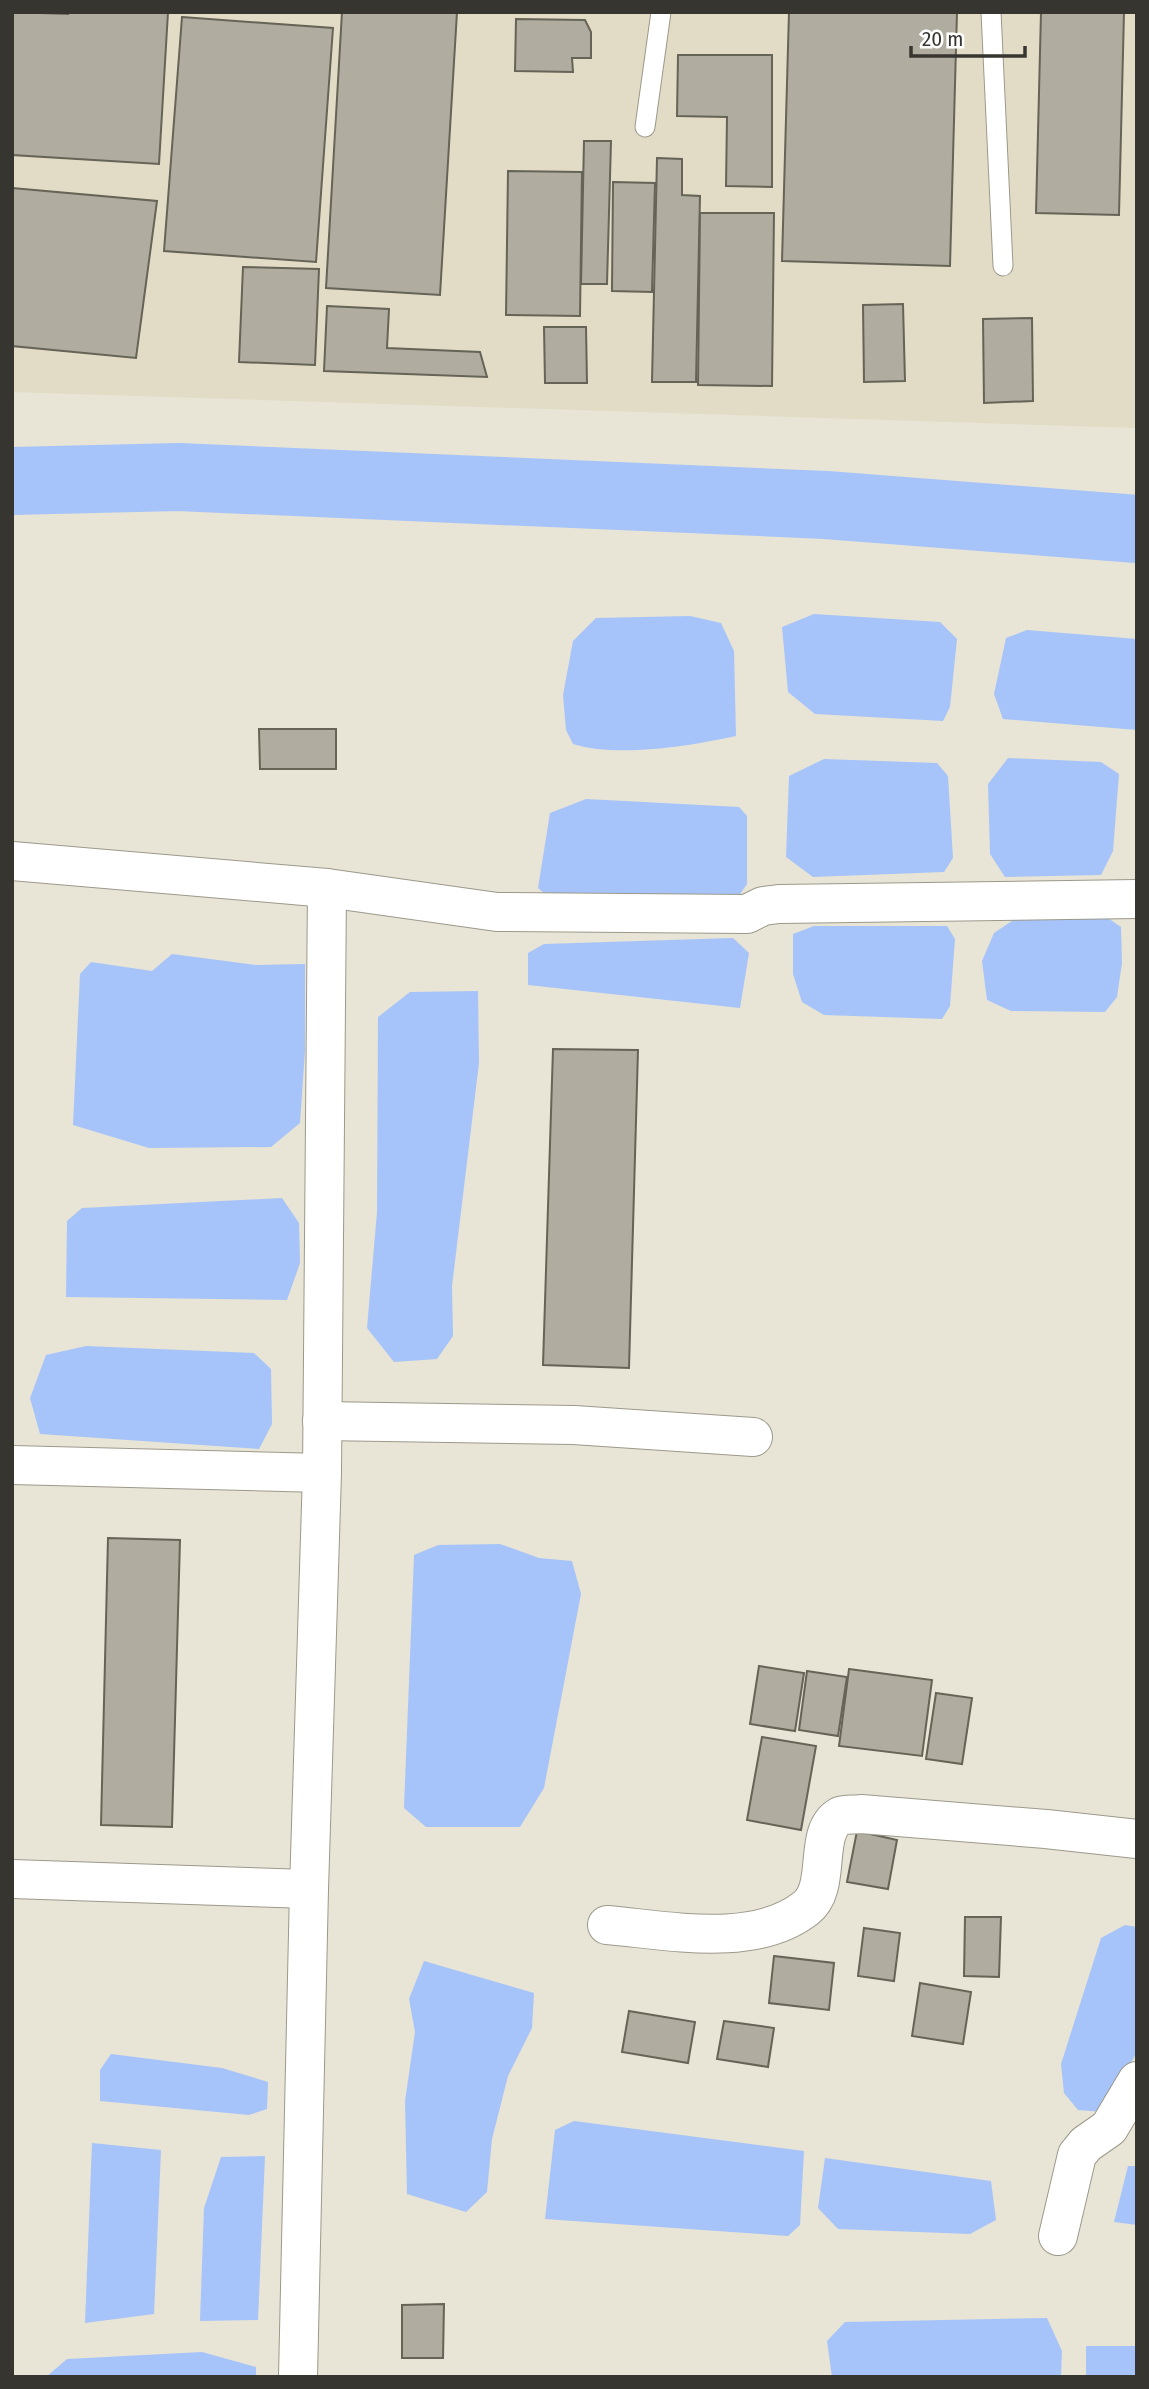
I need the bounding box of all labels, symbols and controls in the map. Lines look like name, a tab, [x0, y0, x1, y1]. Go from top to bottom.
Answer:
scale bar	[911, 14, 1025, 58]
text: 20 m	[922, 26, 963, 52]

